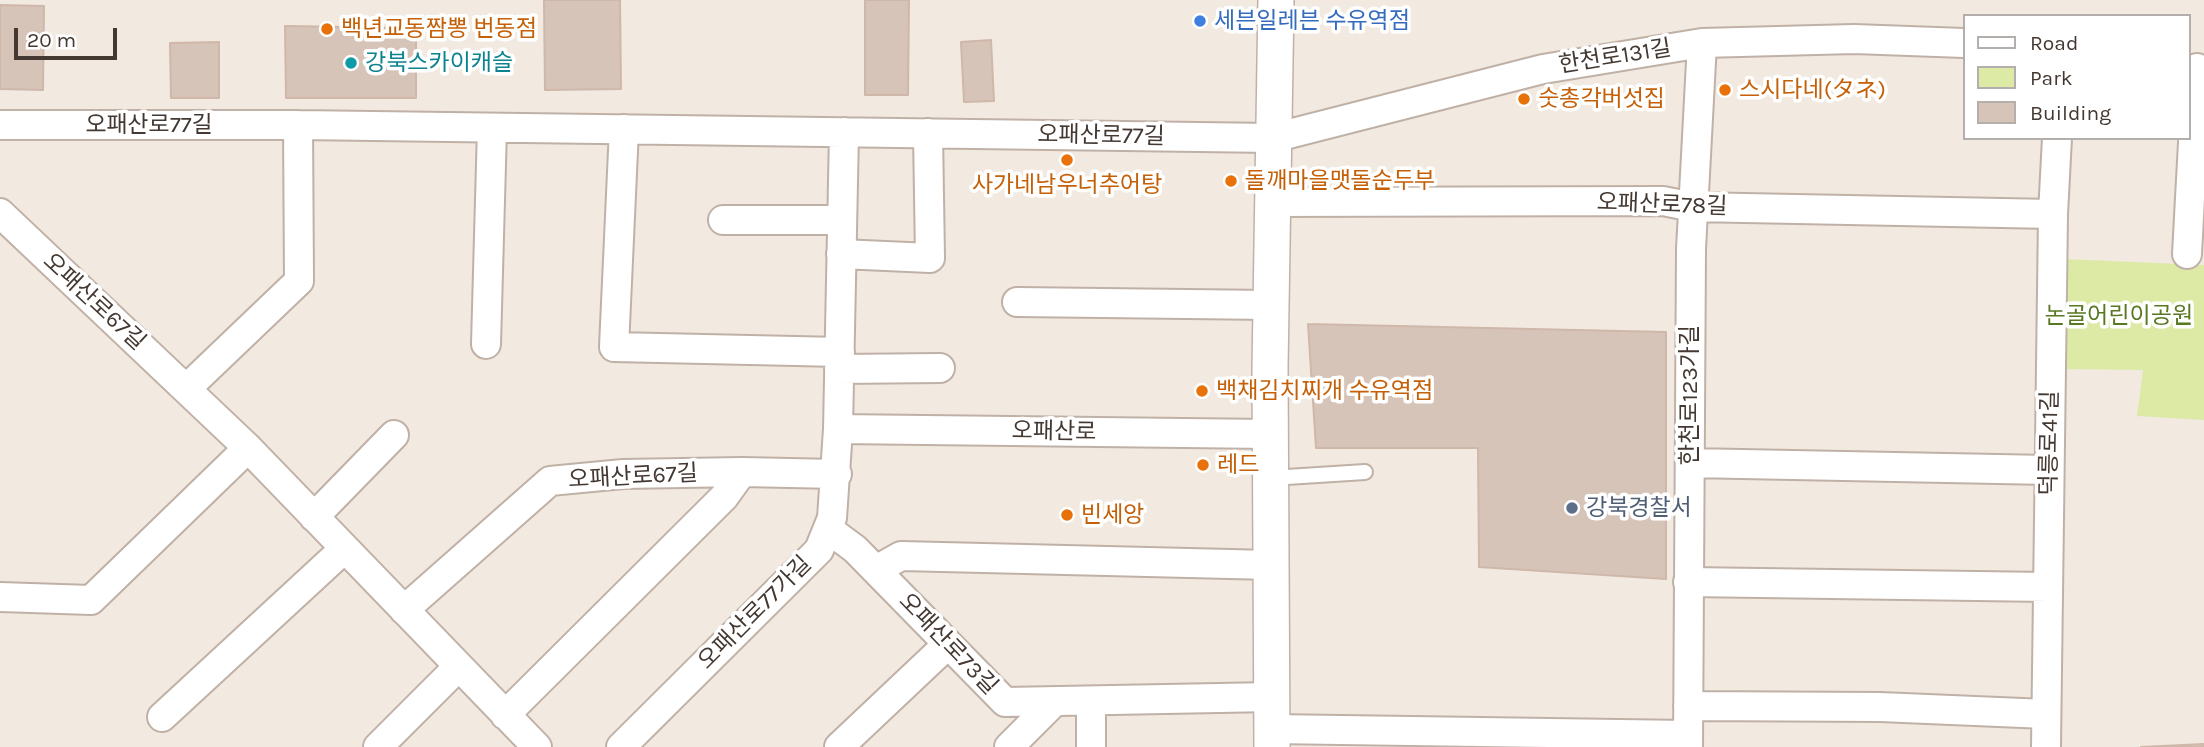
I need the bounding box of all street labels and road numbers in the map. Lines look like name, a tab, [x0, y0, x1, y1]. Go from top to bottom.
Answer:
street label: 한천로131길	[1557, 34, 1673, 80]
street label: 오패산로77길	[85, 111, 213, 139]
street label: 오패산로77길	[1037, 121, 1165, 151]
street label: 오패산로78길	[1596, 189, 1728, 221]
street label: 오패산로67길	[37, 248, 151, 356]
street label: 한천로123가길	[1676, 325, 1704, 465]
street label: 덕릉로41길	[2035, 390, 2065, 496]
street label: 오패산로	[1011, 417, 1097, 447]
street label: 오패산로67길	[567, 460, 699, 494]
street label: 오패산로77가길	[693, 551, 817, 675]
street label: 오패산로73길	[893, 588, 1003, 700]

